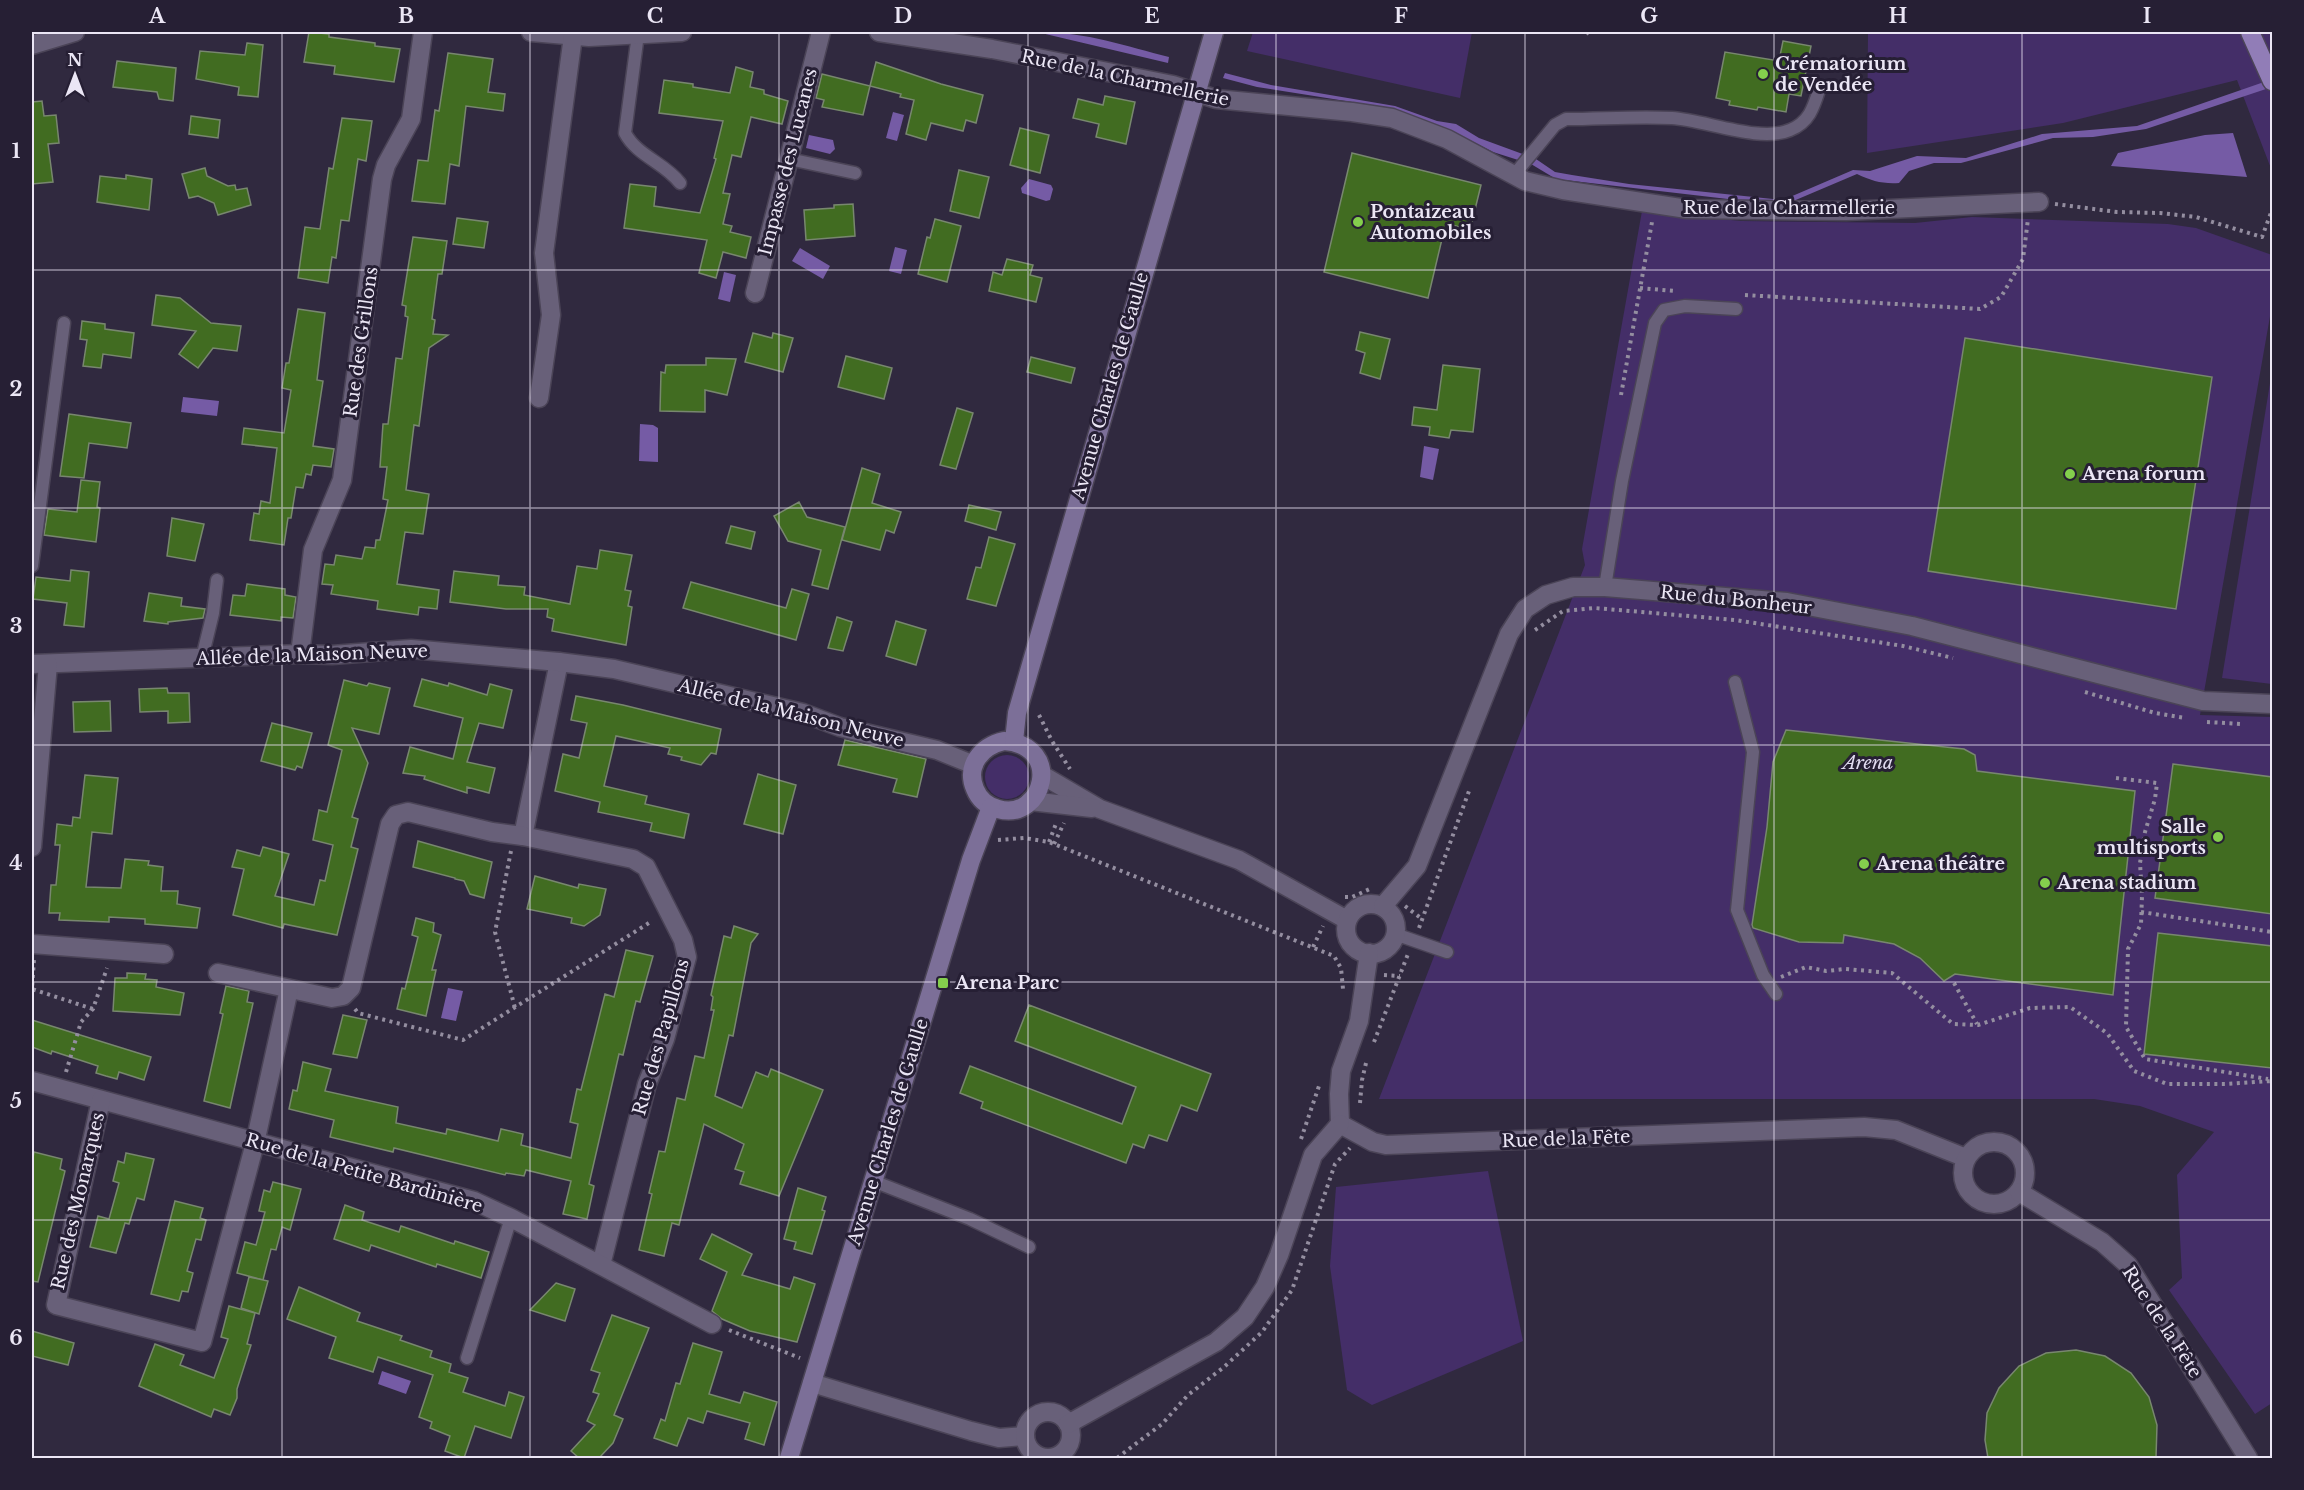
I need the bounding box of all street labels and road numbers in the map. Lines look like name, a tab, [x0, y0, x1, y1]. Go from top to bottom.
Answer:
street label: Rue de la Charmellerie	[1019, 45, 1231, 111]
street label: Impasse des Lucanes	[754, 66, 822, 258]
street label: Rue de la Charmellerie	[1683, 197, 1895, 219]
street label: Rue des Grillons	[340, 265, 382, 419]
street label: Avenue Charles de Gaulle	[1067, 270, 1153, 503]
street label: Rue du Bonheur	[1659, 581, 1813, 619]
street label: Allée de la Maison Neuve	[195, 640, 428, 670]
street label: Allée de la Maison Neuve	[675, 674, 906, 752]
street label: Rue des Papillons	[628, 956, 694, 1118]
street label: Avenue Charles de Gaulle	[843, 1016, 933, 1249]
street label: Rue des Monarques	[47, 1110, 109, 1292]
street label: Rue de la Fête	[1501, 1126, 1631, 1152]
street label: Rue de la Petite Bardinière	[243, 1129, 485, 1217]
street label: Rue de la Fête	[2118, 1262, 2206, 1382]

